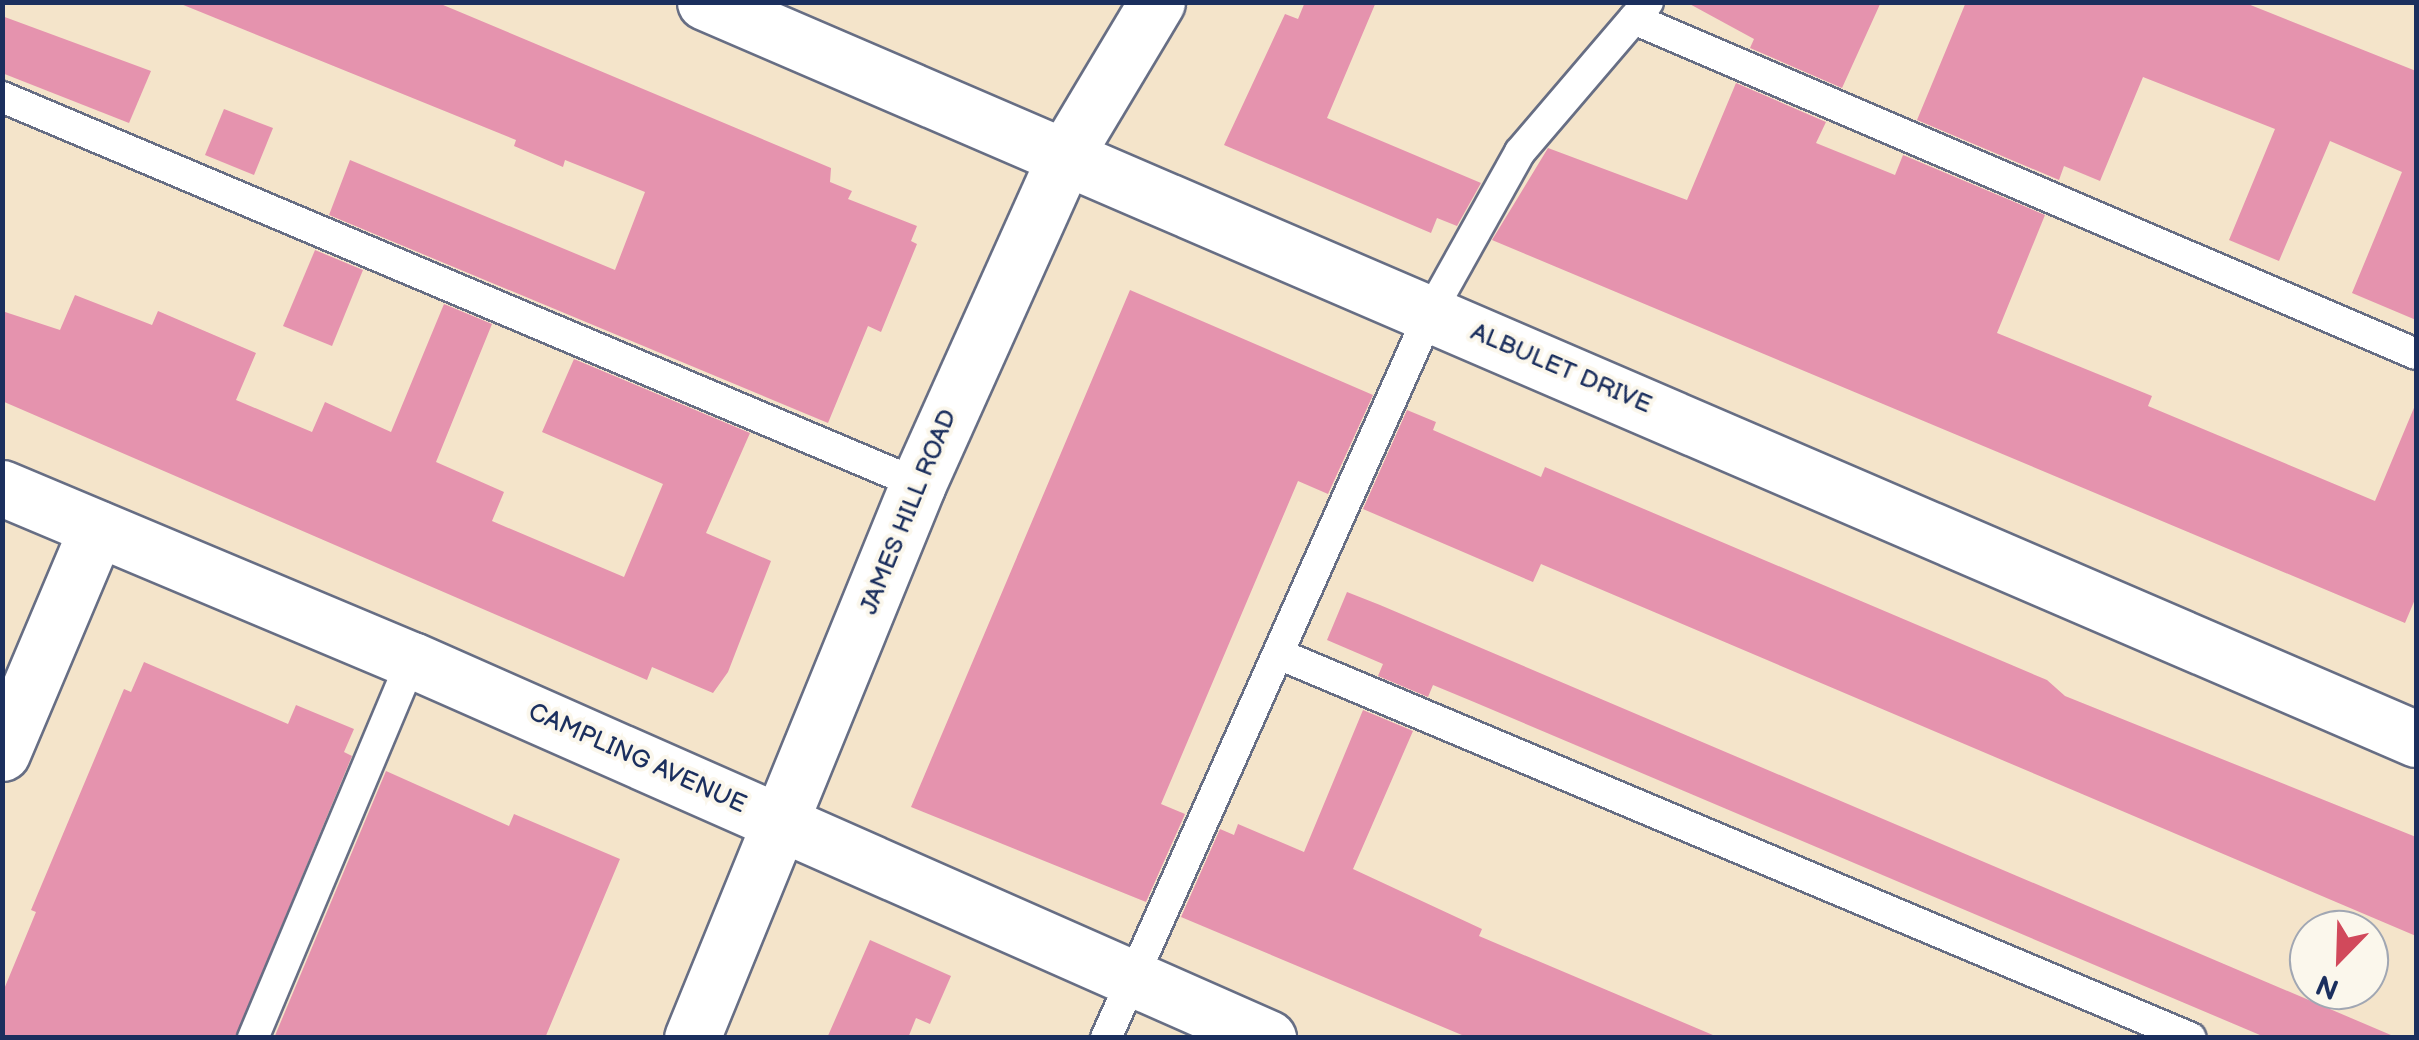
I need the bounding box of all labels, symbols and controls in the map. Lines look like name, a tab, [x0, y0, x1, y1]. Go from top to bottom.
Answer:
street label: ALBULET DRIVE	[1466, 317, 1656, 421]
street label: JAMES HILL ROAD	[854, 405, 964, 619]
street label: CAMPLING AVENUE	[523, 697, 751, 821]
north arrow	[2289, 910, 2389, 1010]
text: N	[2312, 967, 2344, 1006]

